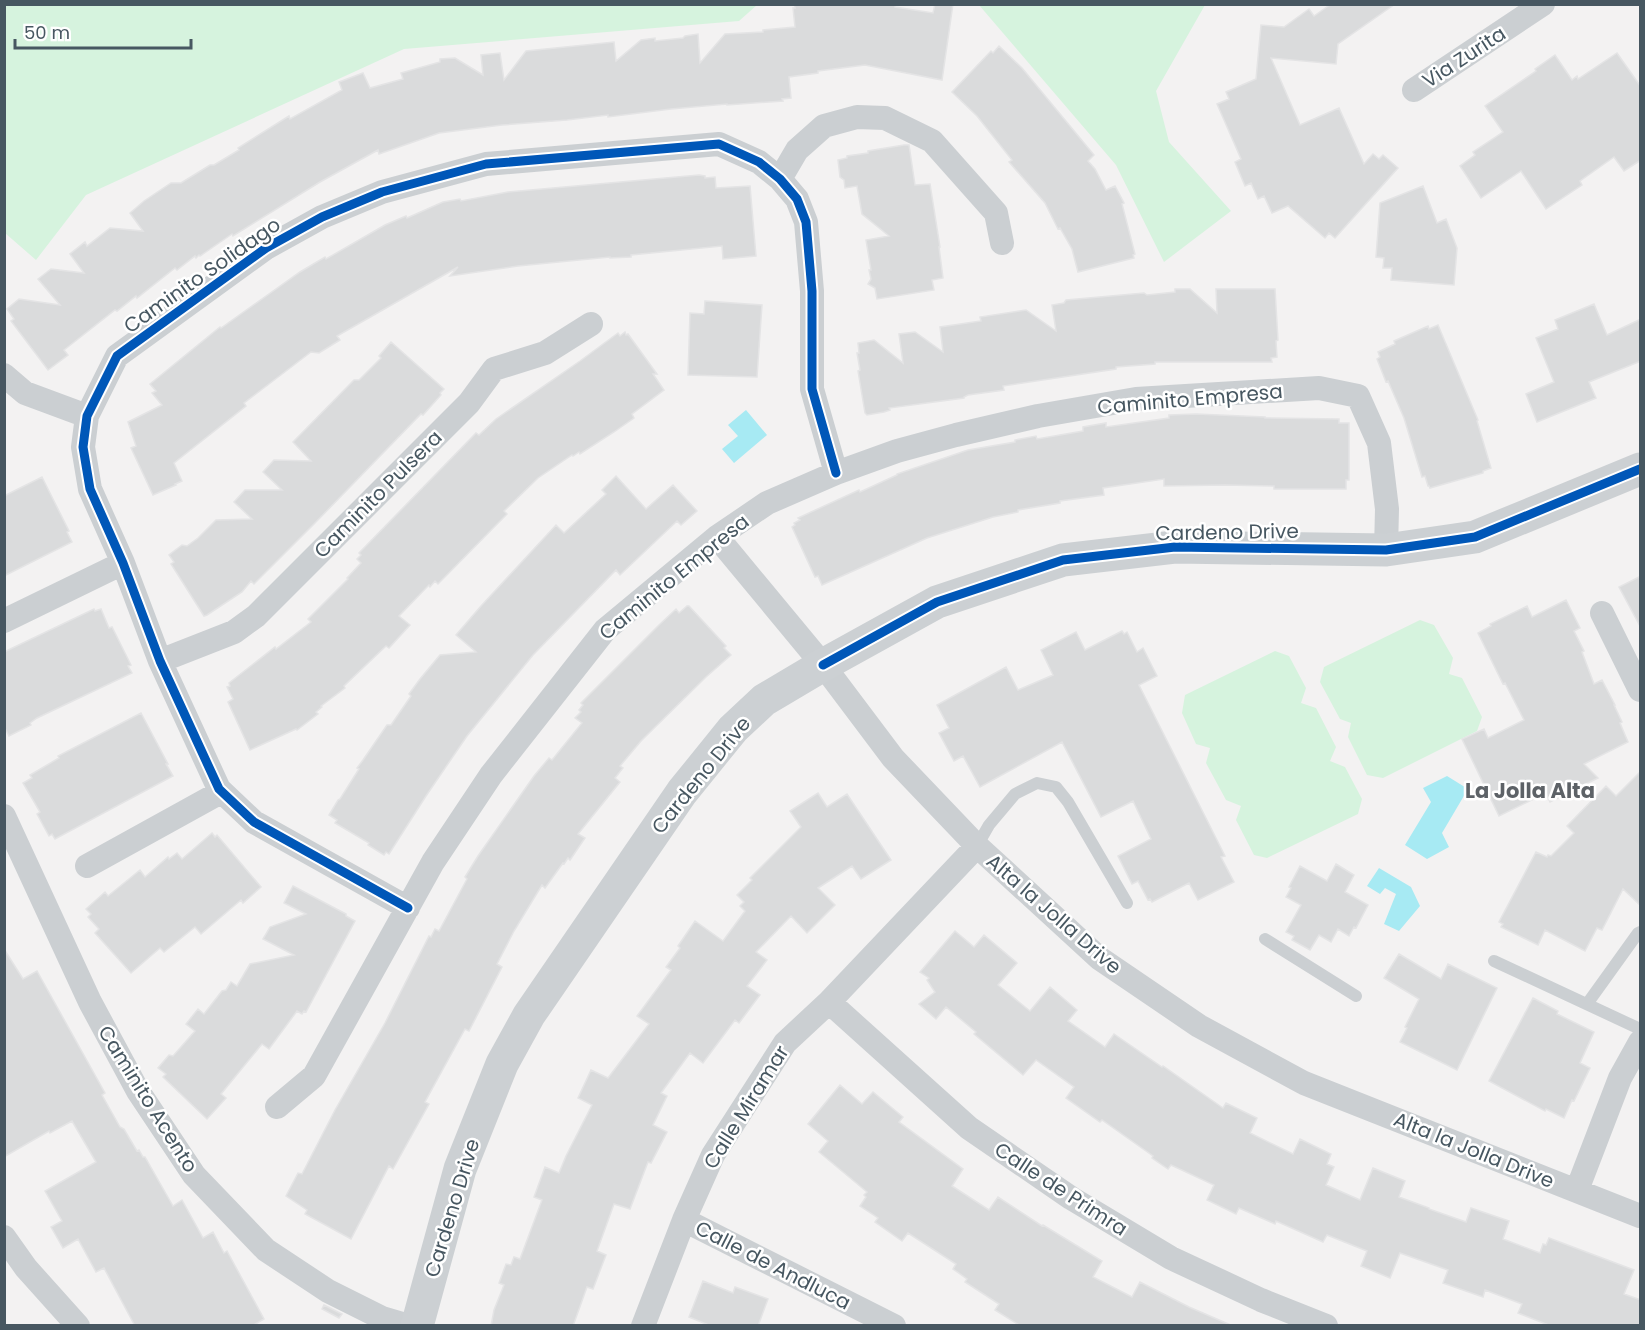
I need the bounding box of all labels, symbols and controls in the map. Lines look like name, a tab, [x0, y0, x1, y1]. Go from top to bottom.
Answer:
scale bar	[15, 12, 190, 50]
text: 50 m	[24, 20, 70, 45]
street label: Via Zurita	[1417, 20, 1511, 94]
street label: Caminito Solidago	[118, 210, 286, 340]
street label: Caminito Empresa	[1096, 377, 1284, 421]
street label: Caminito Pulsera	[308, 424, 448, 564]
street label: Caminito Empresa	[593, 508, 755, 646]
street label: Cardeno Drive	[1155, 517, 1299, 547]
street label: Cardeno Drive	[645, 710, 757, 840]
district label: La Jolla Alta	[1465, 776, 1595, 805]
street label: Alta la Jolla Drive	[980, 847, 1128, 981]
street label: Caminito Acento	[91, 1020, 205, 1178]
street label: Calle Miramar	[697, 1040, 795, 1174]
street label: Alta la Jolla Drive	[1390, 1105, 1558, 1195]
street label: Cardeno Drive	[418, 1135, 486, 1281]
street label: Calle de Primra	[989, 1136, 1133, 1242]
street label: Calle de Andluca	[690, 1214, 856, 1316]

